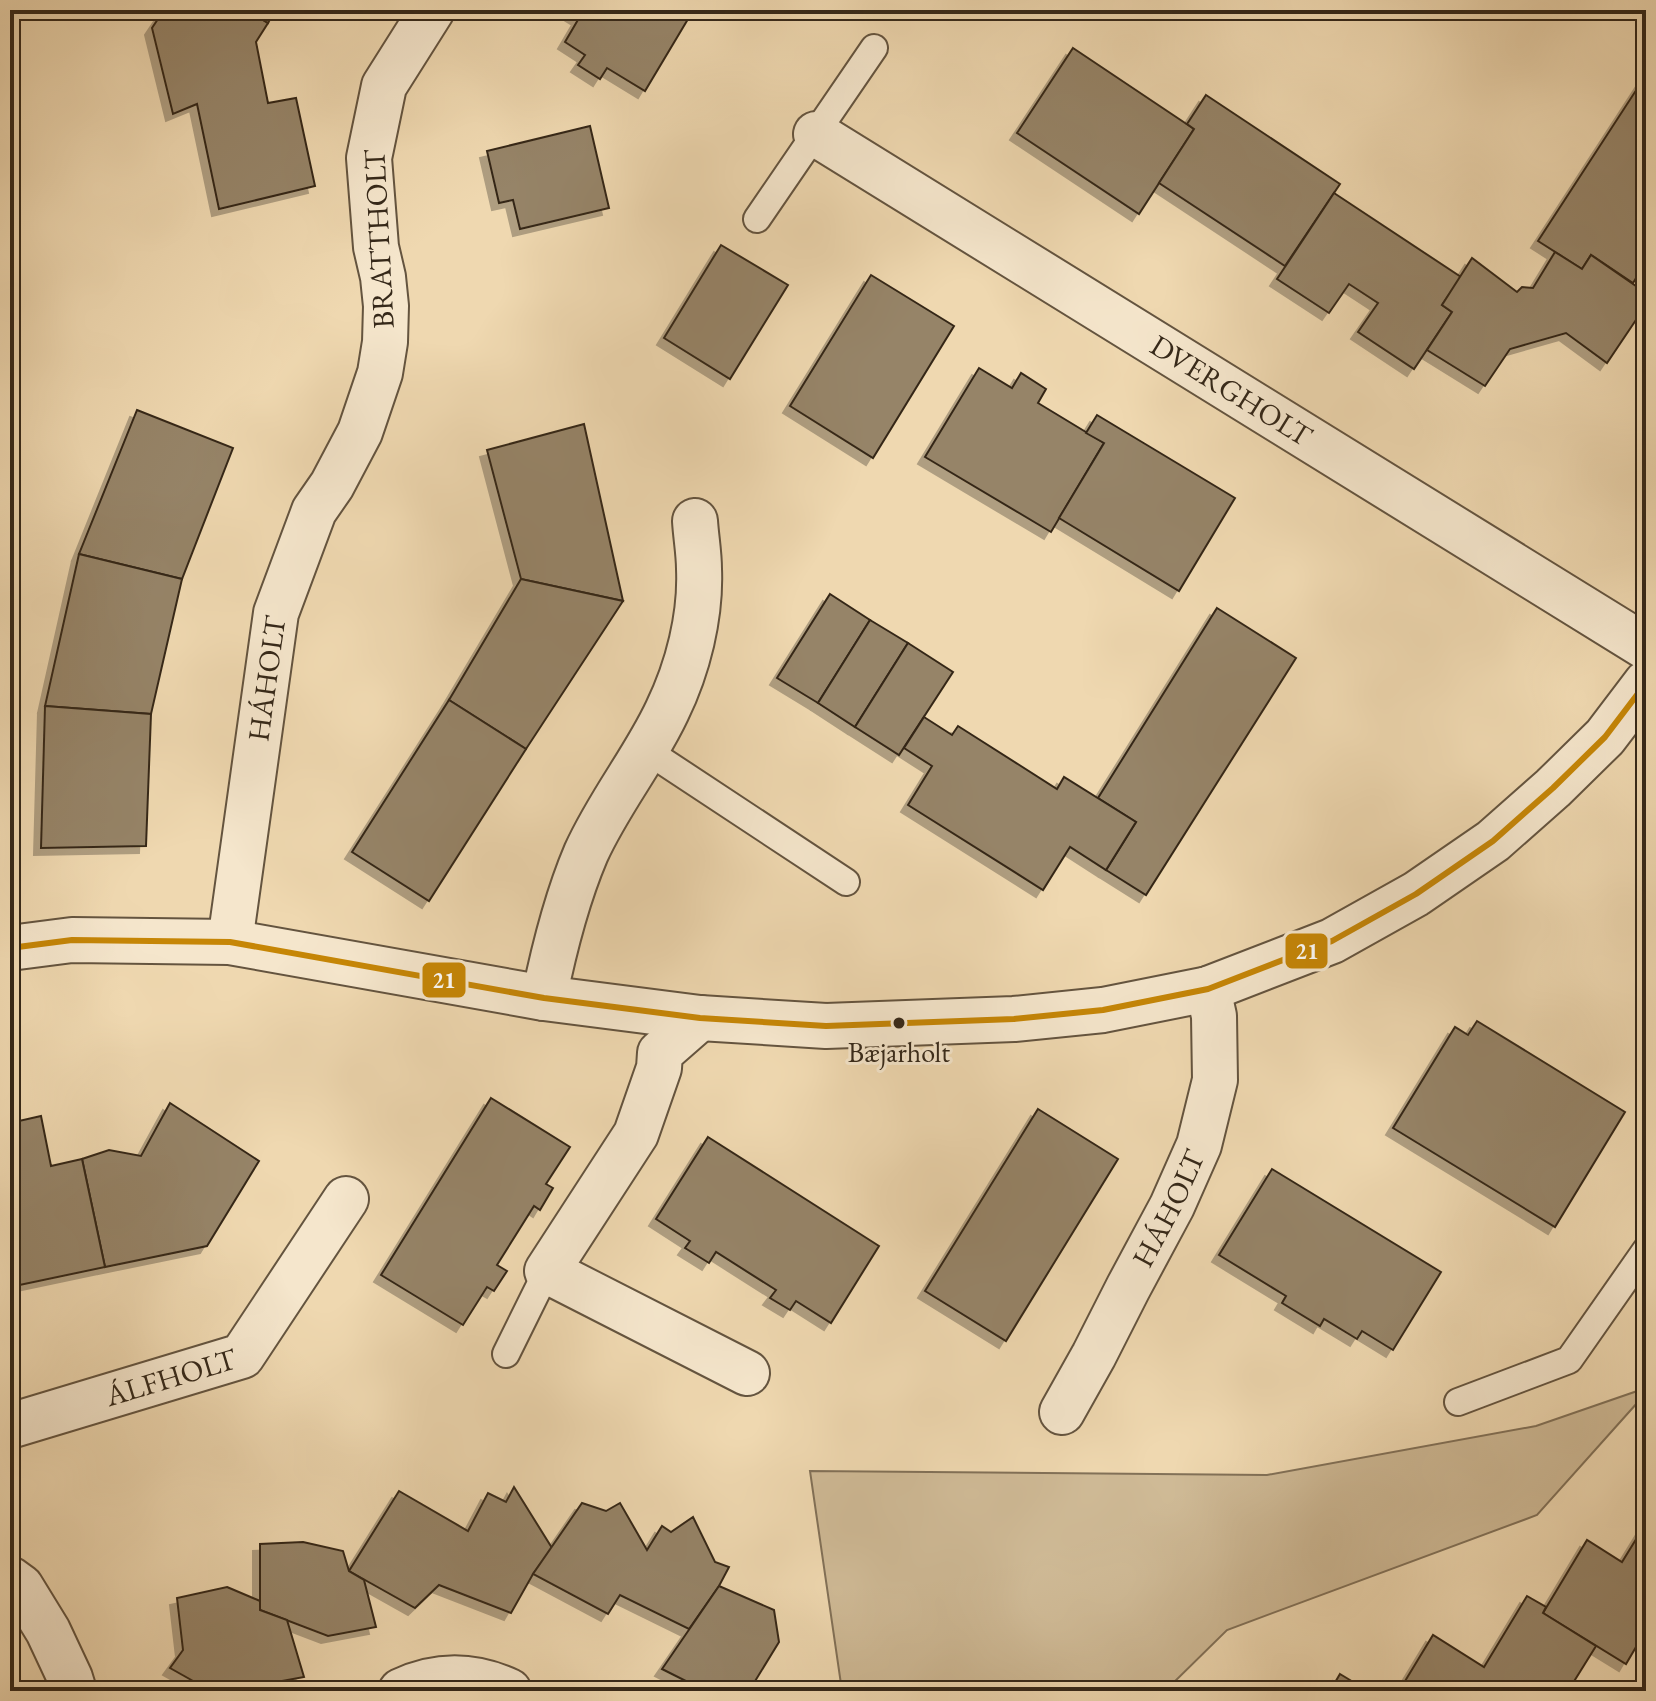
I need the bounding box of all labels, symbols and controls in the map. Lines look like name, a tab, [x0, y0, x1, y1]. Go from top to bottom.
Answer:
street label: BRATTHOLT	[354, 147, 403, 330]
street label: DVERGHOLT	[1143, 325, 1320, 455]
street label: HÁHOLT	[238, 612, 295, 744]
line badge: 21	[1284, 932, 1329, 970]
text: 21	[1295, 937, 1319, 966]
line badge: 21	[421, 961, 467, 999]
text: 21	[432, 966, 456, 995]
marker: Bæjarholt	[891, 1015, 907, 1031]
place label: Bæjarholt	[848, 1034, 950, 1070]
street label: HÁHOLT	[1123, 1143, 1214, 1274]
street label: ÁLFHOLT	[100, 1339, 242, 1415]

